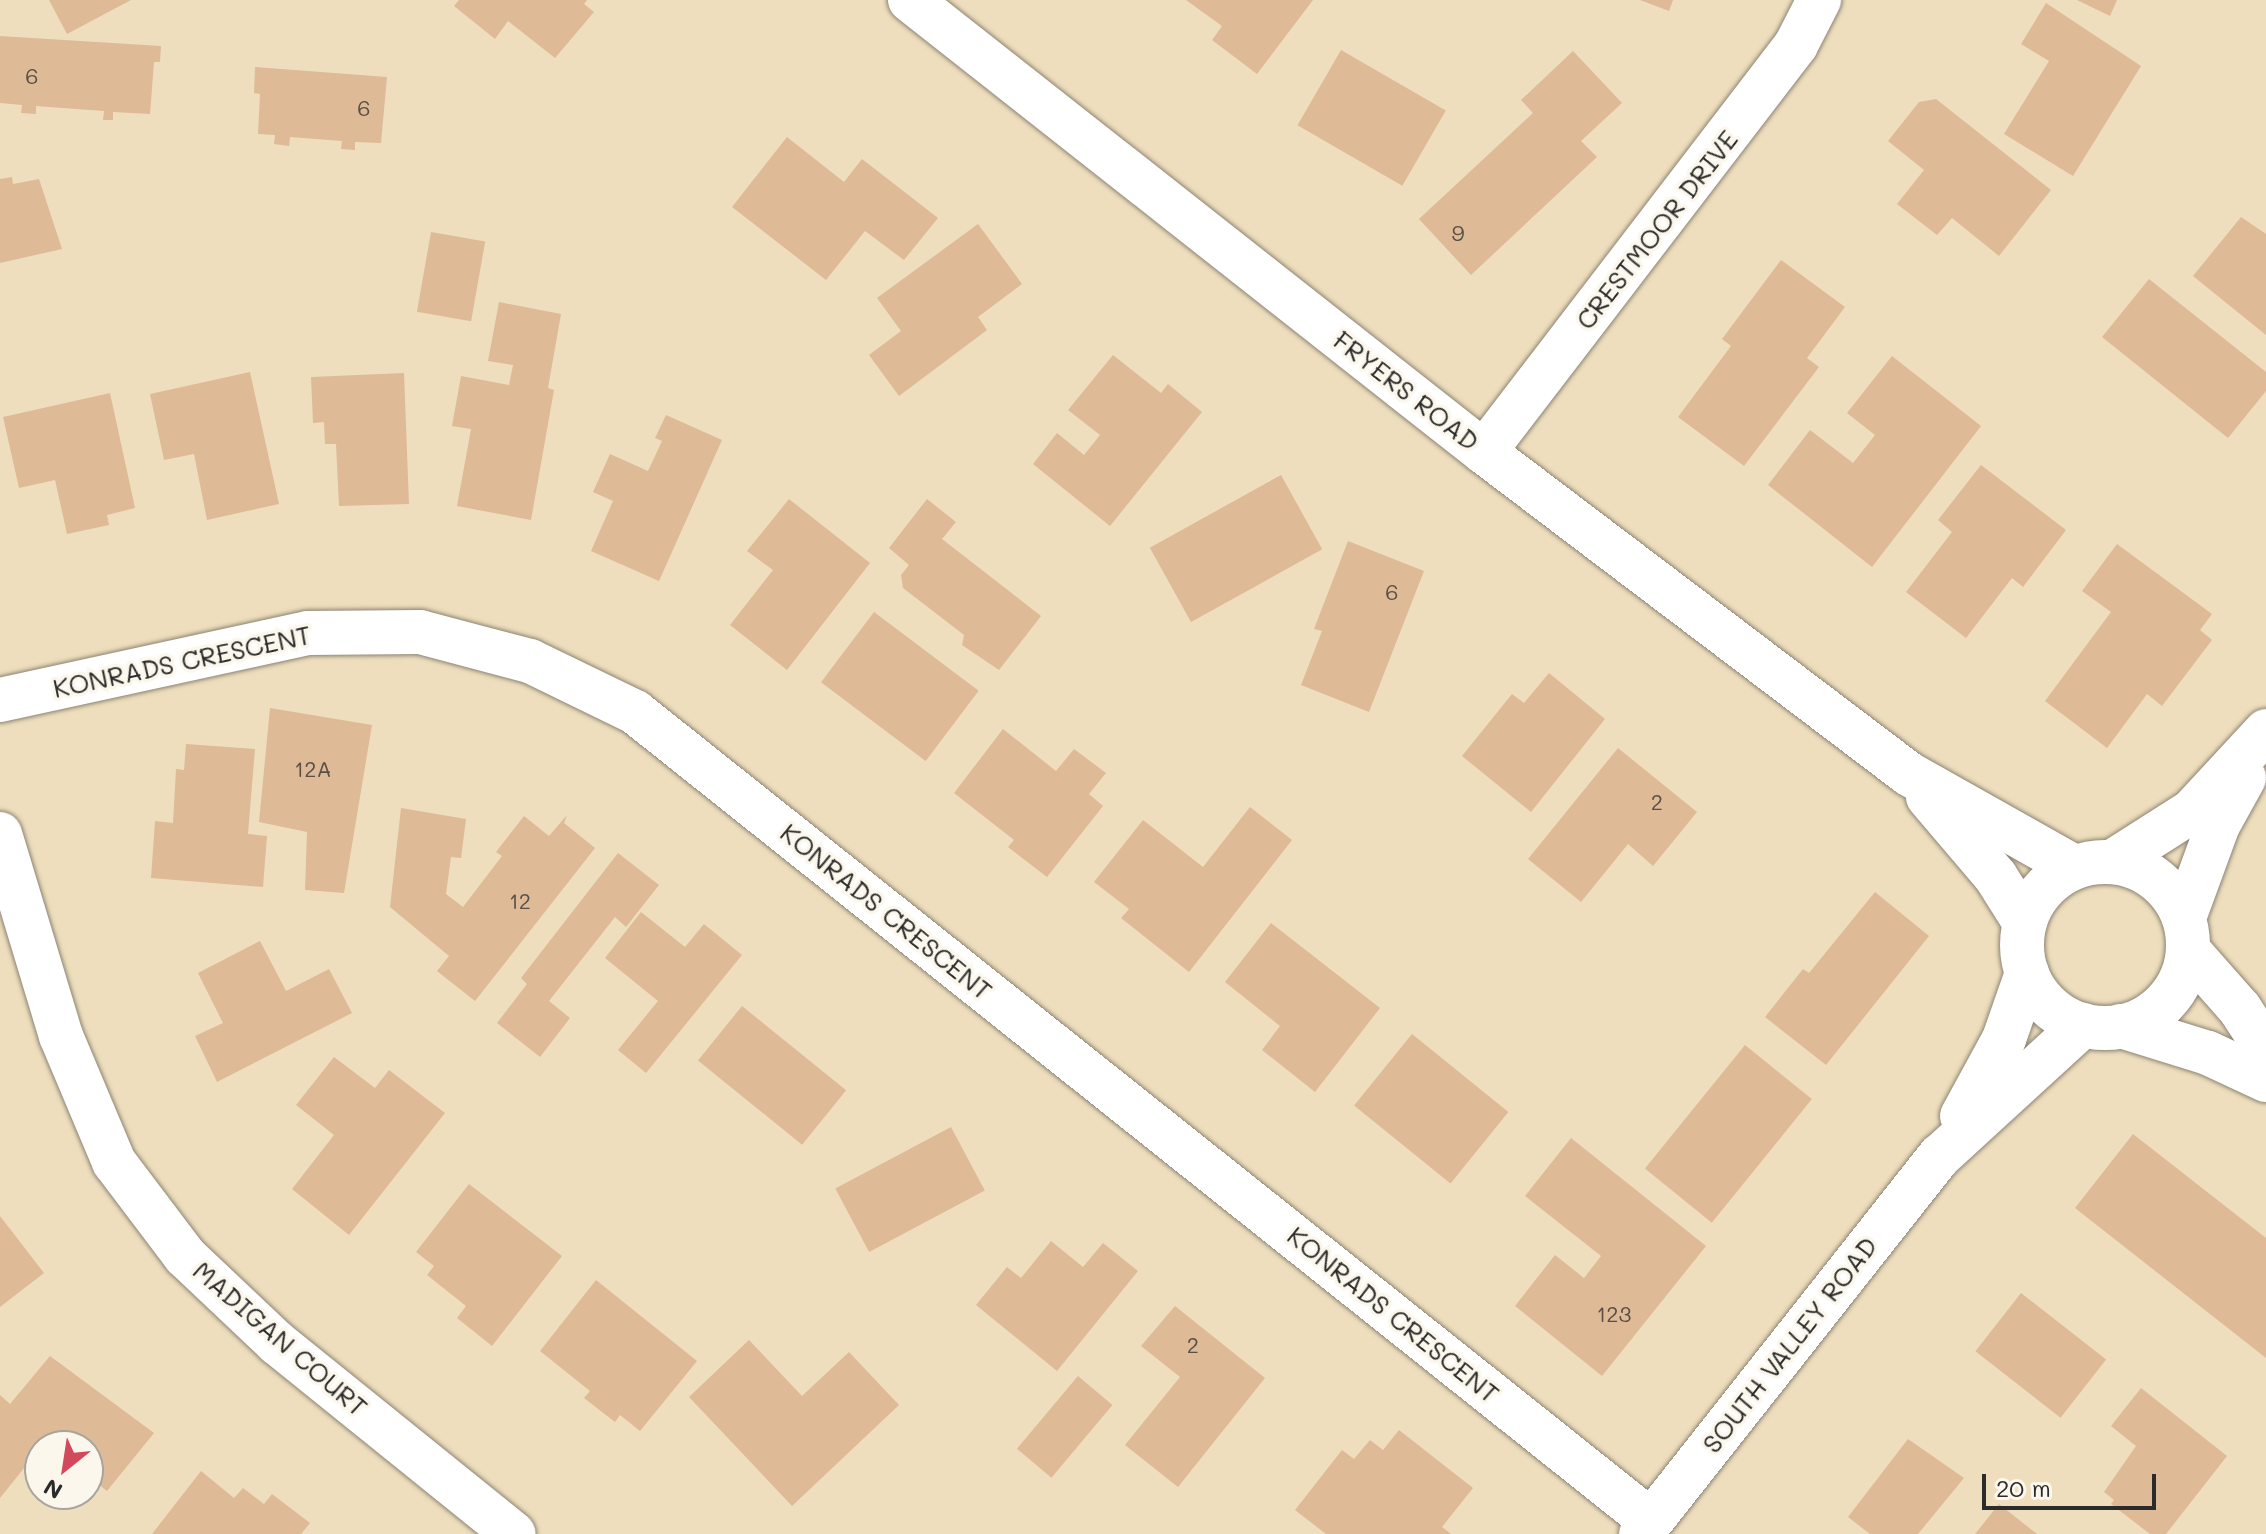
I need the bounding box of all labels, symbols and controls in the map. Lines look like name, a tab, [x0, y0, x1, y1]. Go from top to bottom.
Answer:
house number: 6	[25, 63, 39, 89]
house number: 6	[357, 95, 371, 121]
street label: CRESTMOOR DRIVE	[1570, 124, 1744, 336]
house number: 9	[1451, 220, 1465, 246]
street label: FRYERS ROAD	[1327, 325, 1485, 457]
house number: 6	[1385, 579, 1399, 605]
street label: KONRADS CRESCENT	[50, 619, 314, 705]
house number: 12A	[294, 756, 332, 782]
house number: 2	[1651, 789, 1663, 815]
street label: KONRADS CRESCENT	[774, 817, 998, 1007]
house number: 12	[509, 888, 531, 914]
street label: KONRADS CRESCENT	[1281, 1220, 1505, 1410]
street label: SOUTH VALLEY ROAD	[1696, 1231, 1884, 1459]
street label: MADIGAN COURT	[187, 1255, 373, 1423]
house number: 123	[1597, 1301, 1631, 1327]
house number: 2	[1187, 1332, 1199, 1358]
north arrow	[24, 1430, 104, 1510]
scale bar	[1986, 1458, 2160, 1508]
text: 20 m	[1996, 1472, 2051, 1503]
text: N	[38, 1473, 67, 1506]

